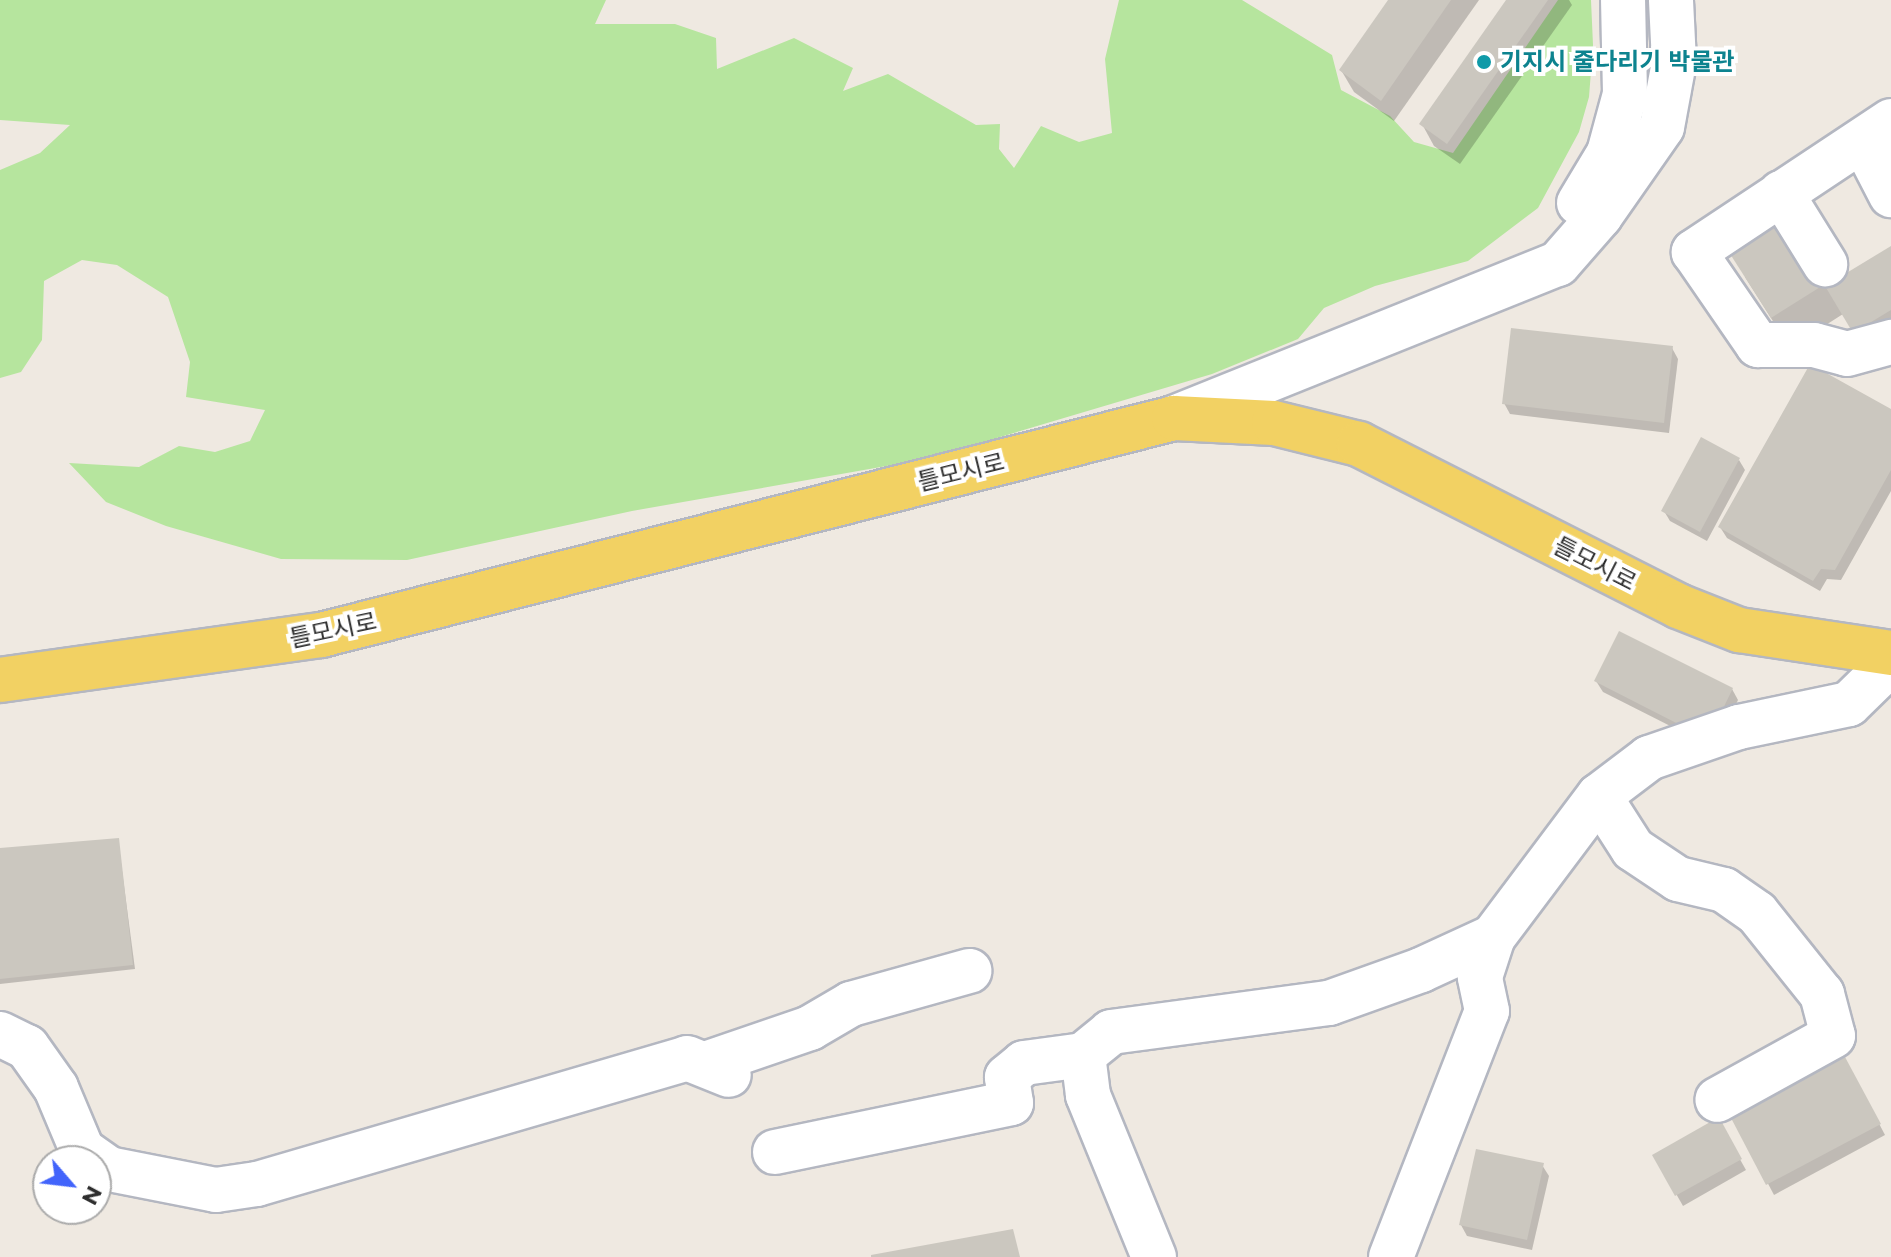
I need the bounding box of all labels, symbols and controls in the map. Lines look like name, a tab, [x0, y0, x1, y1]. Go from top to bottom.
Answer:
place label: 기지시 줄다리기 박물관	[1500, 48, 1734, 76]
marker: 기지시 줄다리기 박물관	[1475, 53, 1493, 71]
street label: 틀모시로	[915, 447, 1007, 497]
street label: 틀모시로	[1549, 531, 1641, 597]
street label: 틀모시로	[287, 607, 379, 653]
north arrow	[32, 1145, 112, 1225]
text: N	[76, 1181, 108, 1210]

